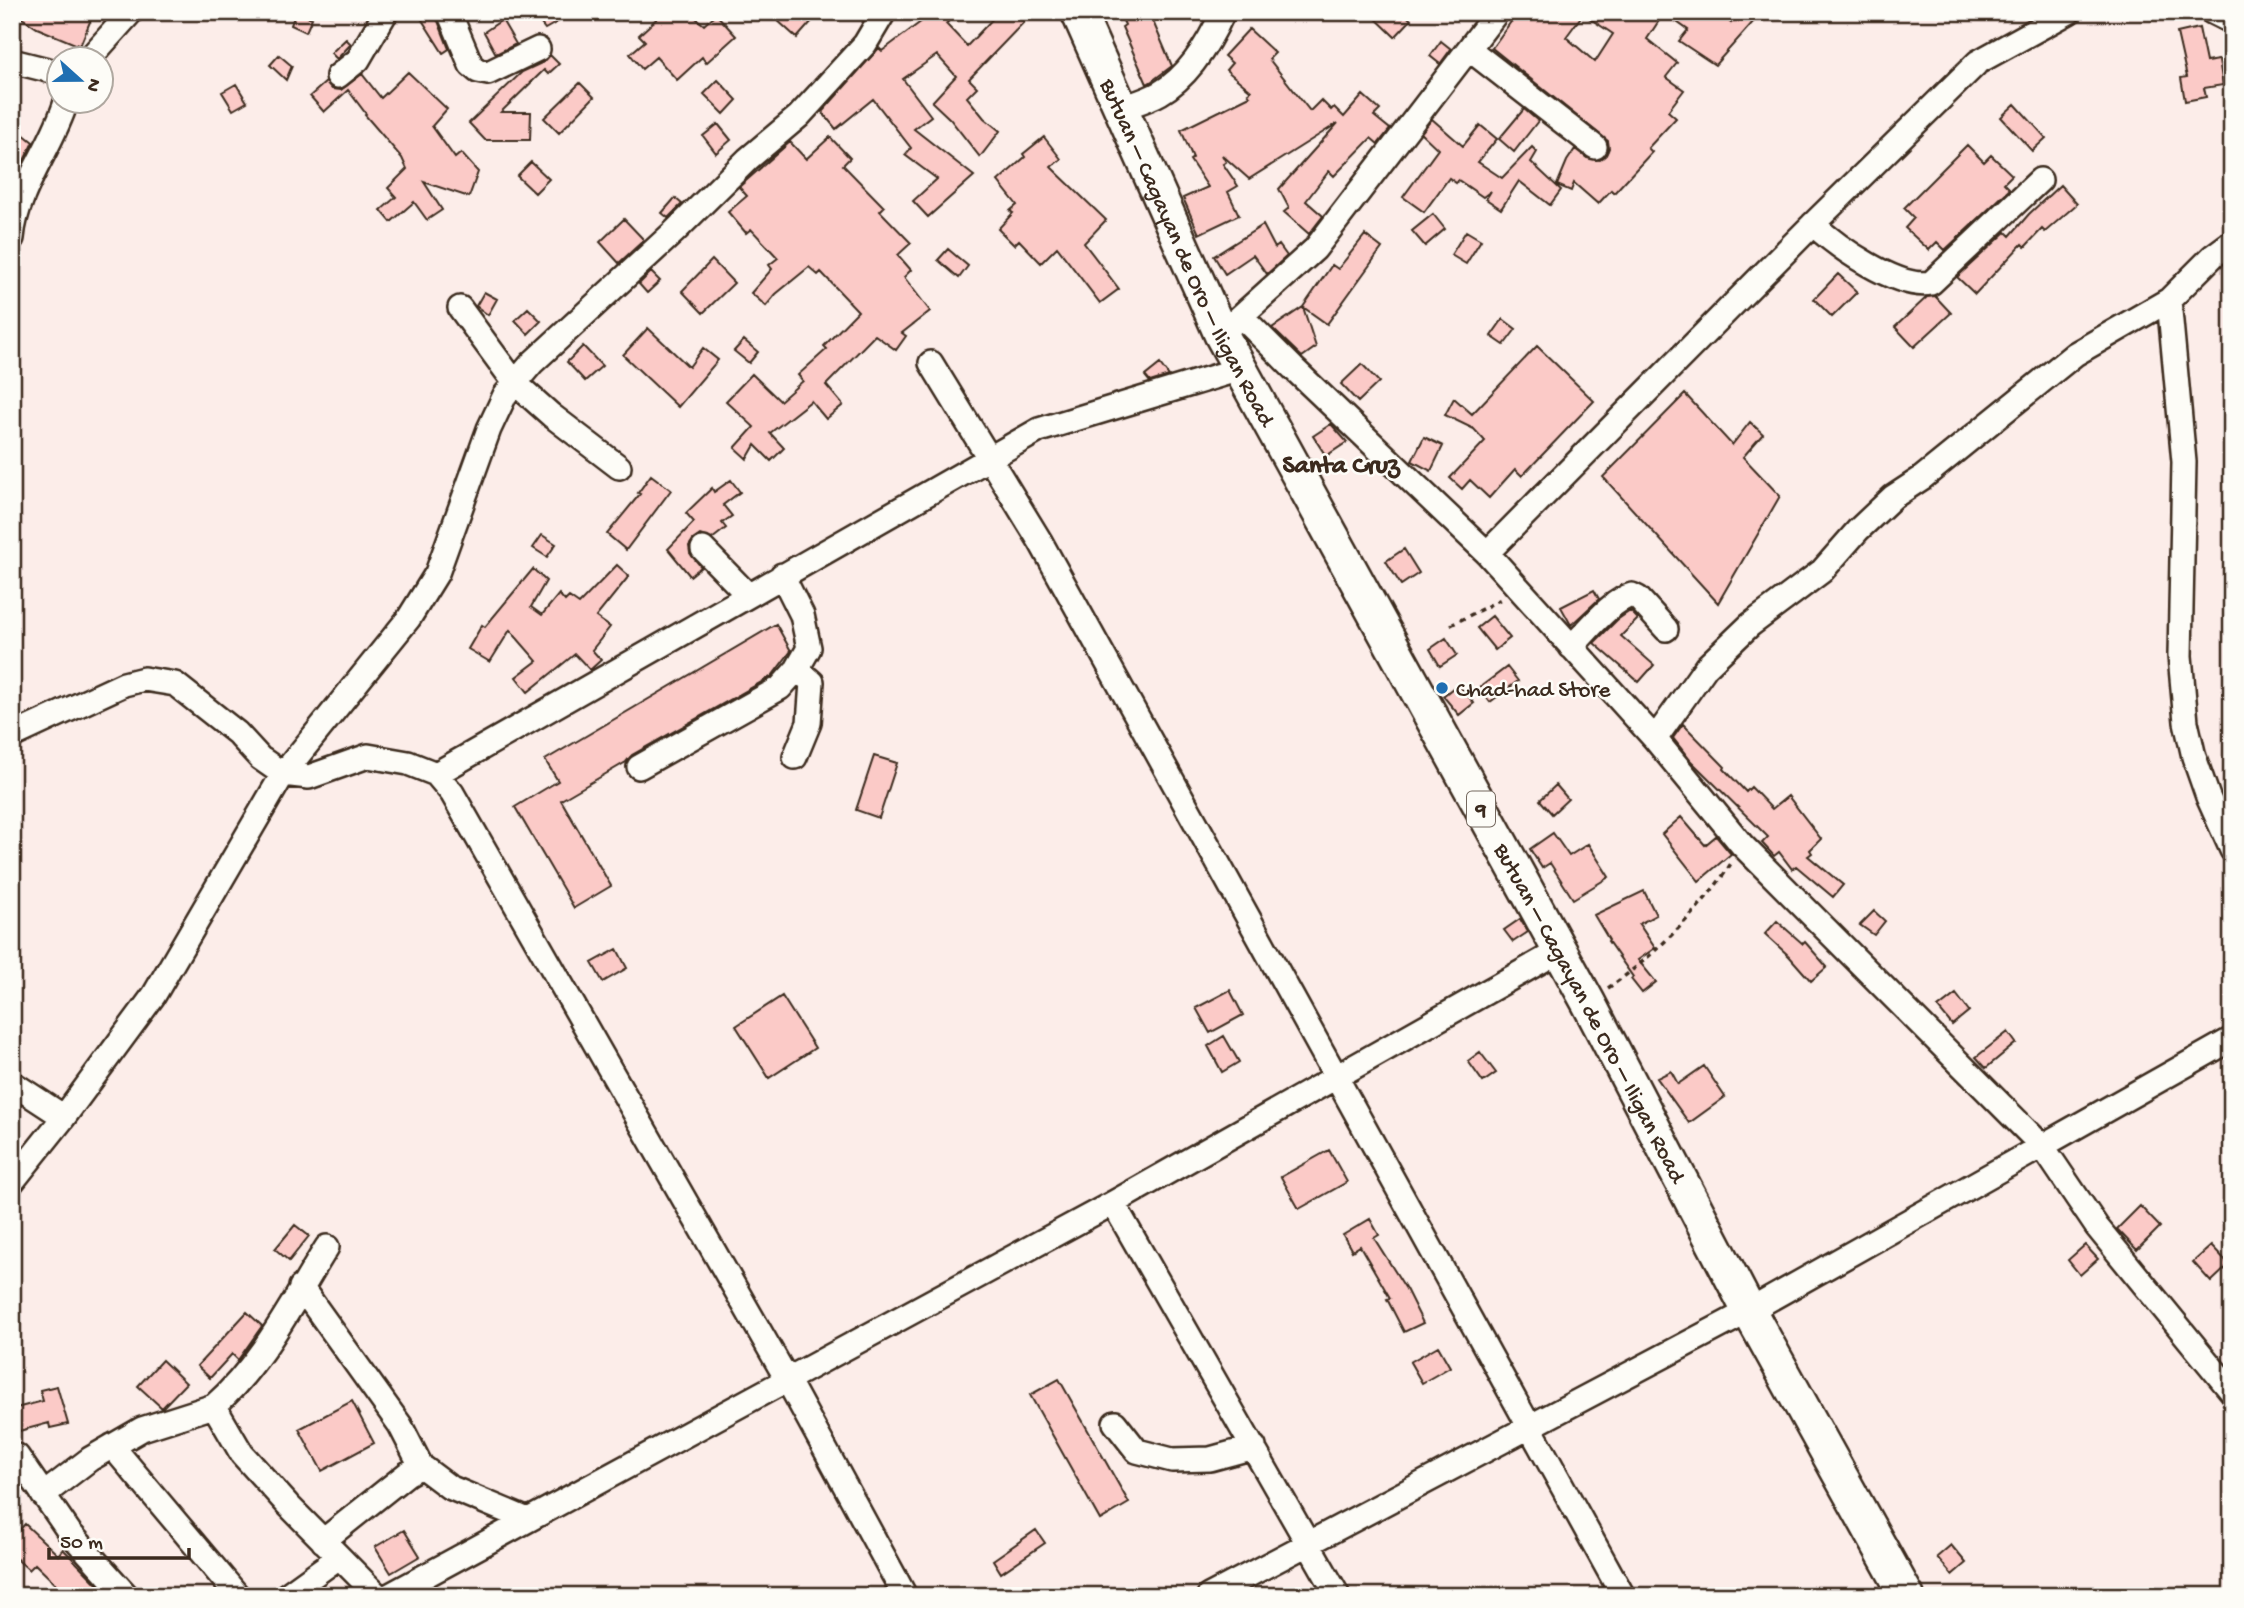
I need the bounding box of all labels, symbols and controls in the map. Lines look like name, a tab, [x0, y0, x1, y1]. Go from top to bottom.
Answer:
north arrow	[46, 46, 116, 116]
street label: Butuan – Cagayan de Oro – Iligan Road	[1092, 74, 1280, 433]
text: N	[80, 75, 106, 95]
district label: Santa Cruz	[1282, 452, 1401, 483]
place label: Chad-had Store	[1456, 678, 1611, 705]
marker: Chad-had Store	[1434, 680, 1450, 696]
road number: 9	[1467, 792, 1495, 826]
street label: Butuan – Cagayan de Oro – Iligan Road	[1486, 839, 1690, 1189]
scale bar	[49, 1517, 189, 1561]
text: 50 m	[60, 1532, 103, 1557]

